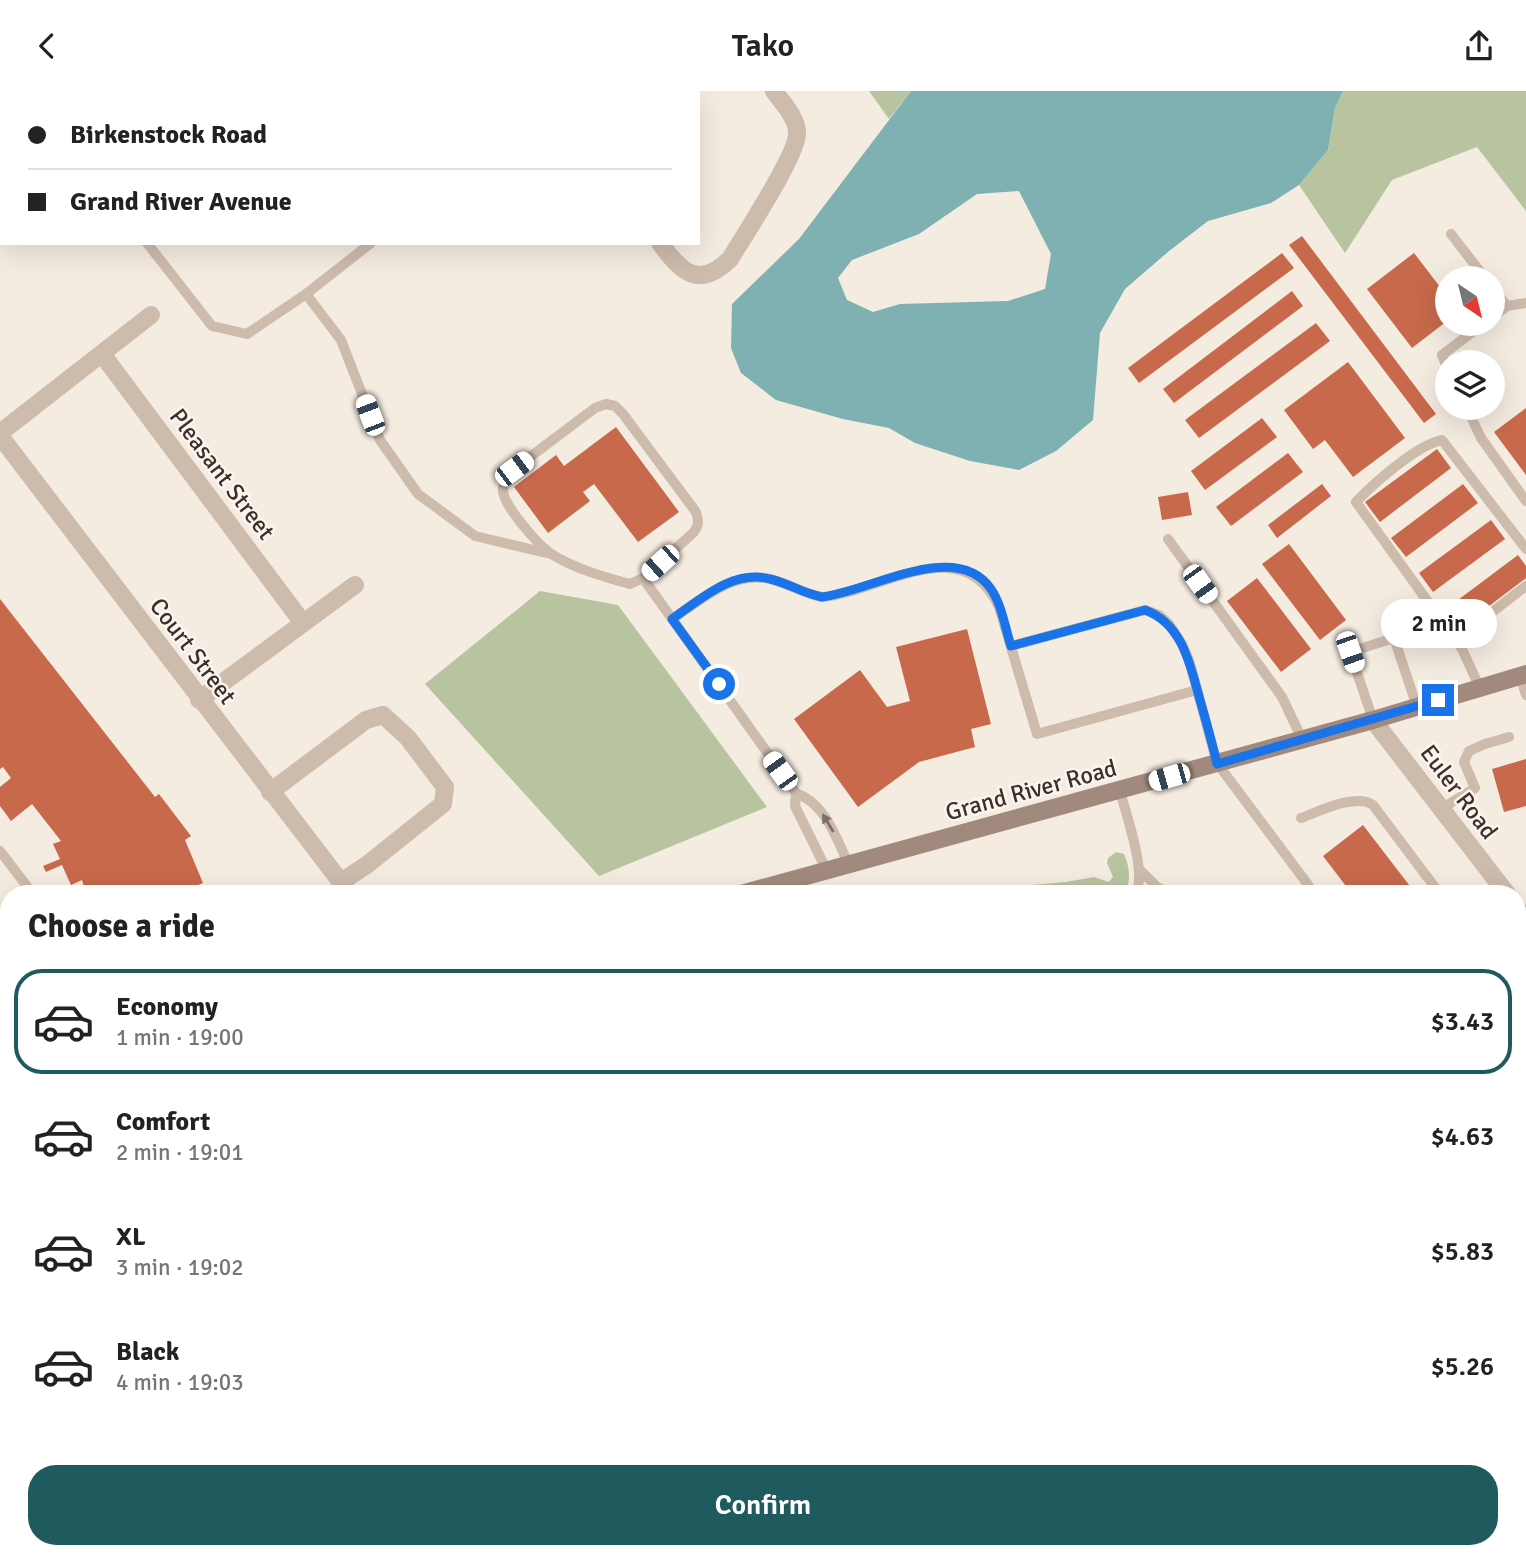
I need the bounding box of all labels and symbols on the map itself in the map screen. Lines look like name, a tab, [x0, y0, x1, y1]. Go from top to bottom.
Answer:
north arrow	[1435, 266, 1505, 336]
car	[353, 392, 388, 438]
street label: Pleasant Street	[163, 402, 281, 546]
car	[491, 448, 538, 490]
car	[638, 541, 683, 585]
car	[1180, 561, 1221, 607]
street label: Court Street	[143, 592, 243, 710]
callout: 2 min	[1380, 599, 1496, 647]
car	[1334, 629, 1367, 675]
route start	[703, 668, 735, 700]
route end	[1422, 684, 1454, 716]
street label: Euler Road	[1414, 739, 1504, 845]
car	[760, 748, 801, 794]
street label: Grand River Road	[942, 753, 1120, 827]
car	[1146, 761, 1193, 793]
one-way arrow	[822, 814, 835, 833]

